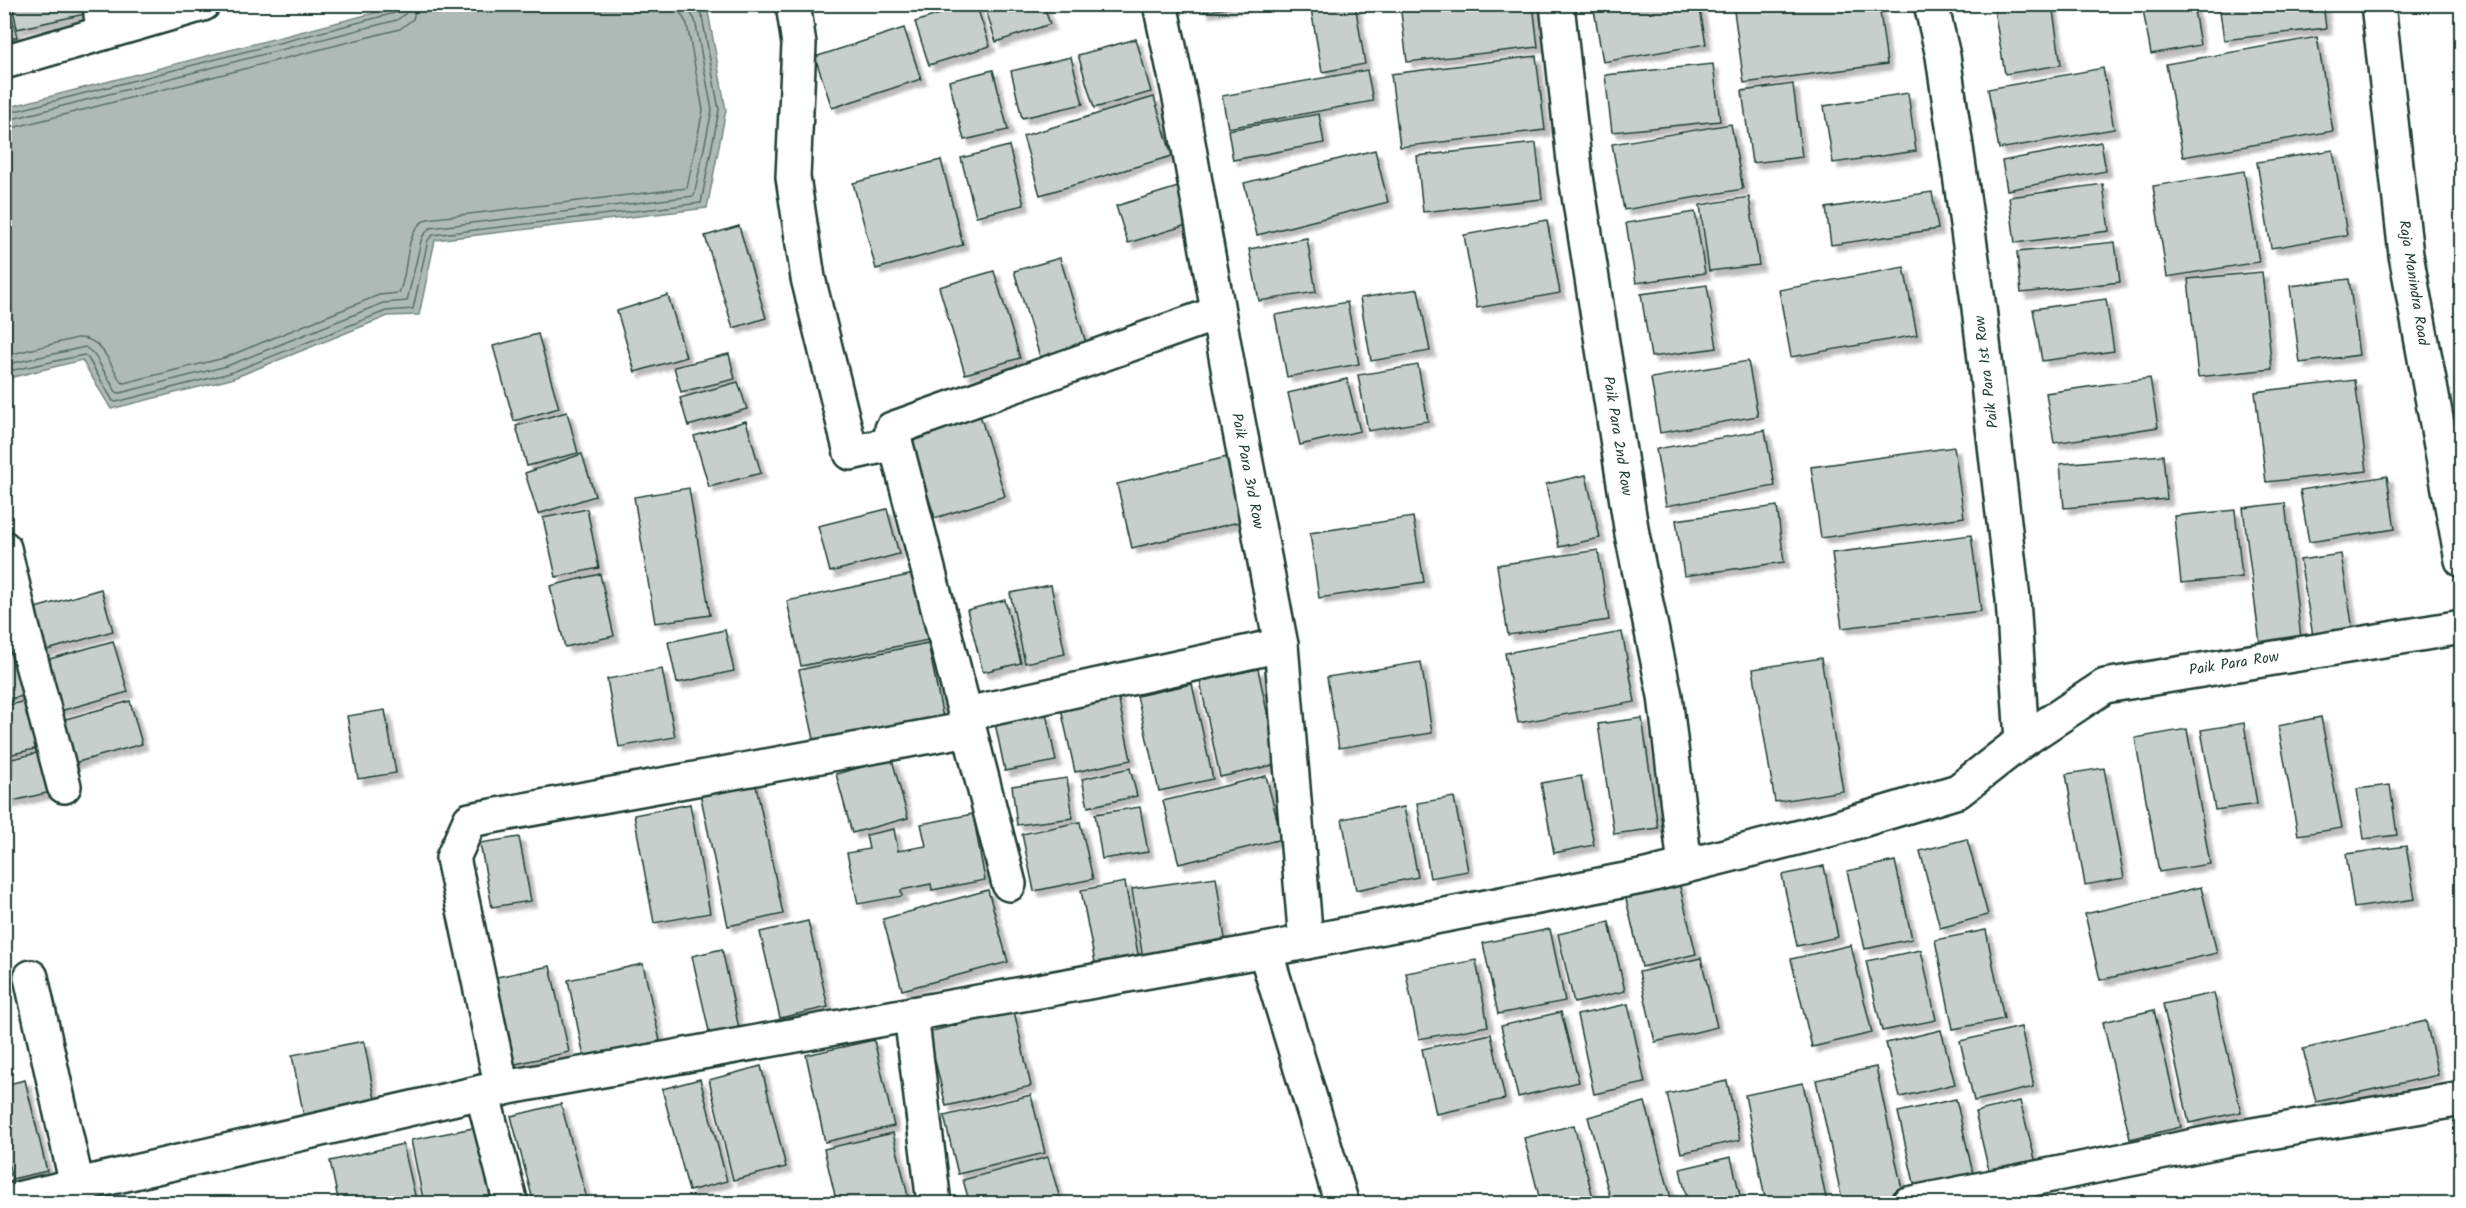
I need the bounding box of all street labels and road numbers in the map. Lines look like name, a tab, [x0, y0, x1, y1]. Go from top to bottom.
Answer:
street label: Raja Manindra Road	[2391, 219, 2435, 348]
street label: Paik Para 1st Row	[1968, 313, 2006, 430]
street label: Paik Para 2nd Row	[1596, 374, 1638, 498]
street label: Paik Para 3rd Row	[1224, 411, 1270, 532]
street label: Paik Para Row	[2187, 645, 2282, 683]

